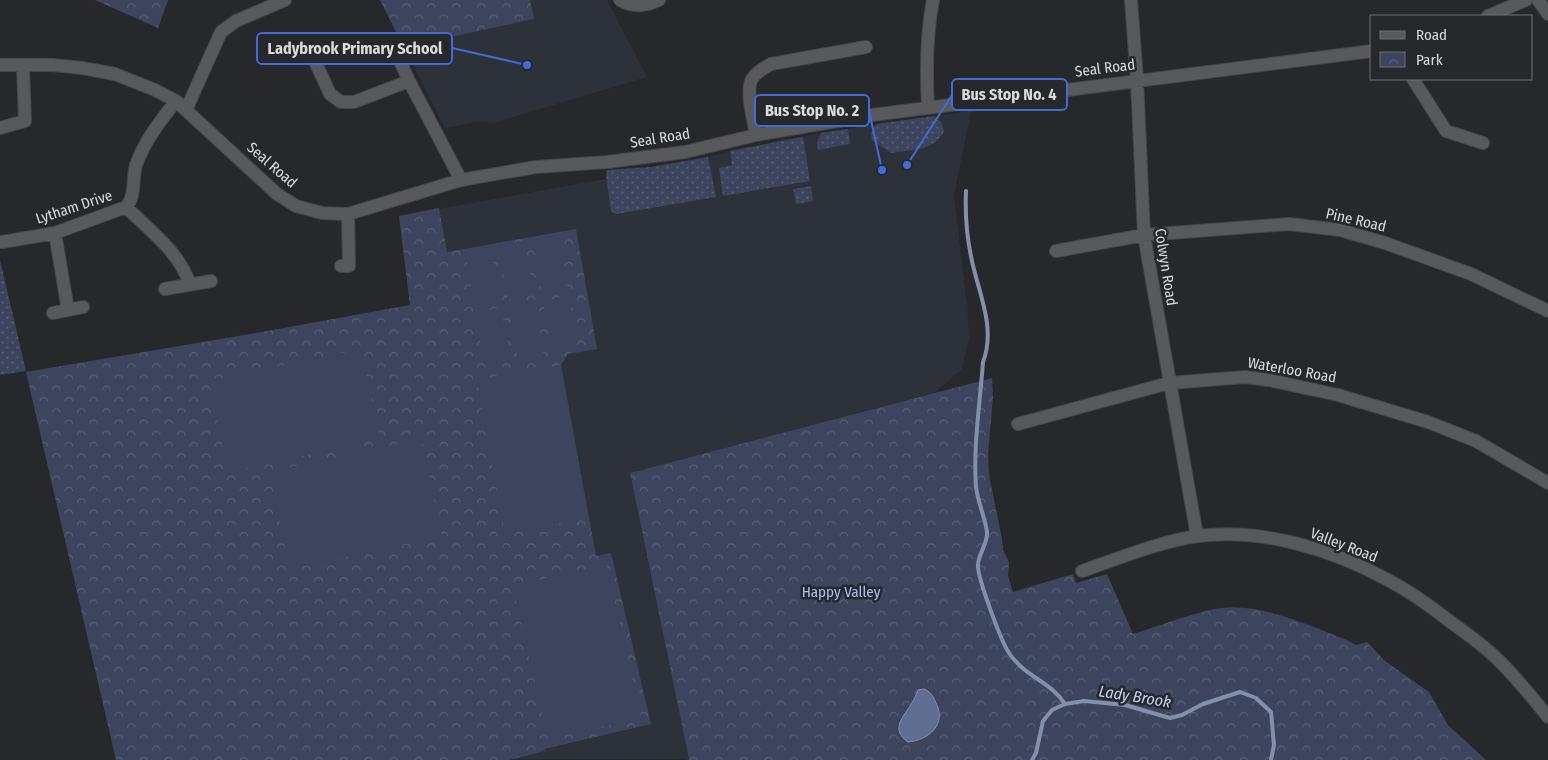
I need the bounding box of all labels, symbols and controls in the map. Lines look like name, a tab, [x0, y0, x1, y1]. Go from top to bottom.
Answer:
legend	[1370, 15, 1533, 80]
text: Road	[1416, 26, 1447, 44]
callout: Ladybrook Primary School	[257, 33, 452, 64]
text: Ladybrook Primary School	[268, 39, 443, 58]
text: Park	[1416, 51, 1443, 69]
street label: Seal Road	[1074, 55, 1136, 81]
callout: Bus Stop No. 4	[952, 79, 1067, 110]
text: Bus Stop No. 4	[962, 85, 1056, 104]
callout: Bus Stop No. 2	[755, 95, 869, 126]
text: Bus Stop No. 2	[765, 101, 860, 120]
street label: Seal Road	[629, 124, 691, 152]
street label: Seal Road	[243, 138, 301, 192]
street label: Lytham Drive	[33, 186, 115, 228]
street label: Pine Road	[1324, 204, 1388, 236]
street label: Colwyn Road	[1151, 227, 1181, 307]
street label: Waterloo Road	[1246, 353, 1338, 387]
street label: Valley Road	[1308, 524, 1380, 566]
park label: Happy Valley	[802, 583, 881, 601]
water label: Lady Brook	[1097, 681, 1172, 712]

